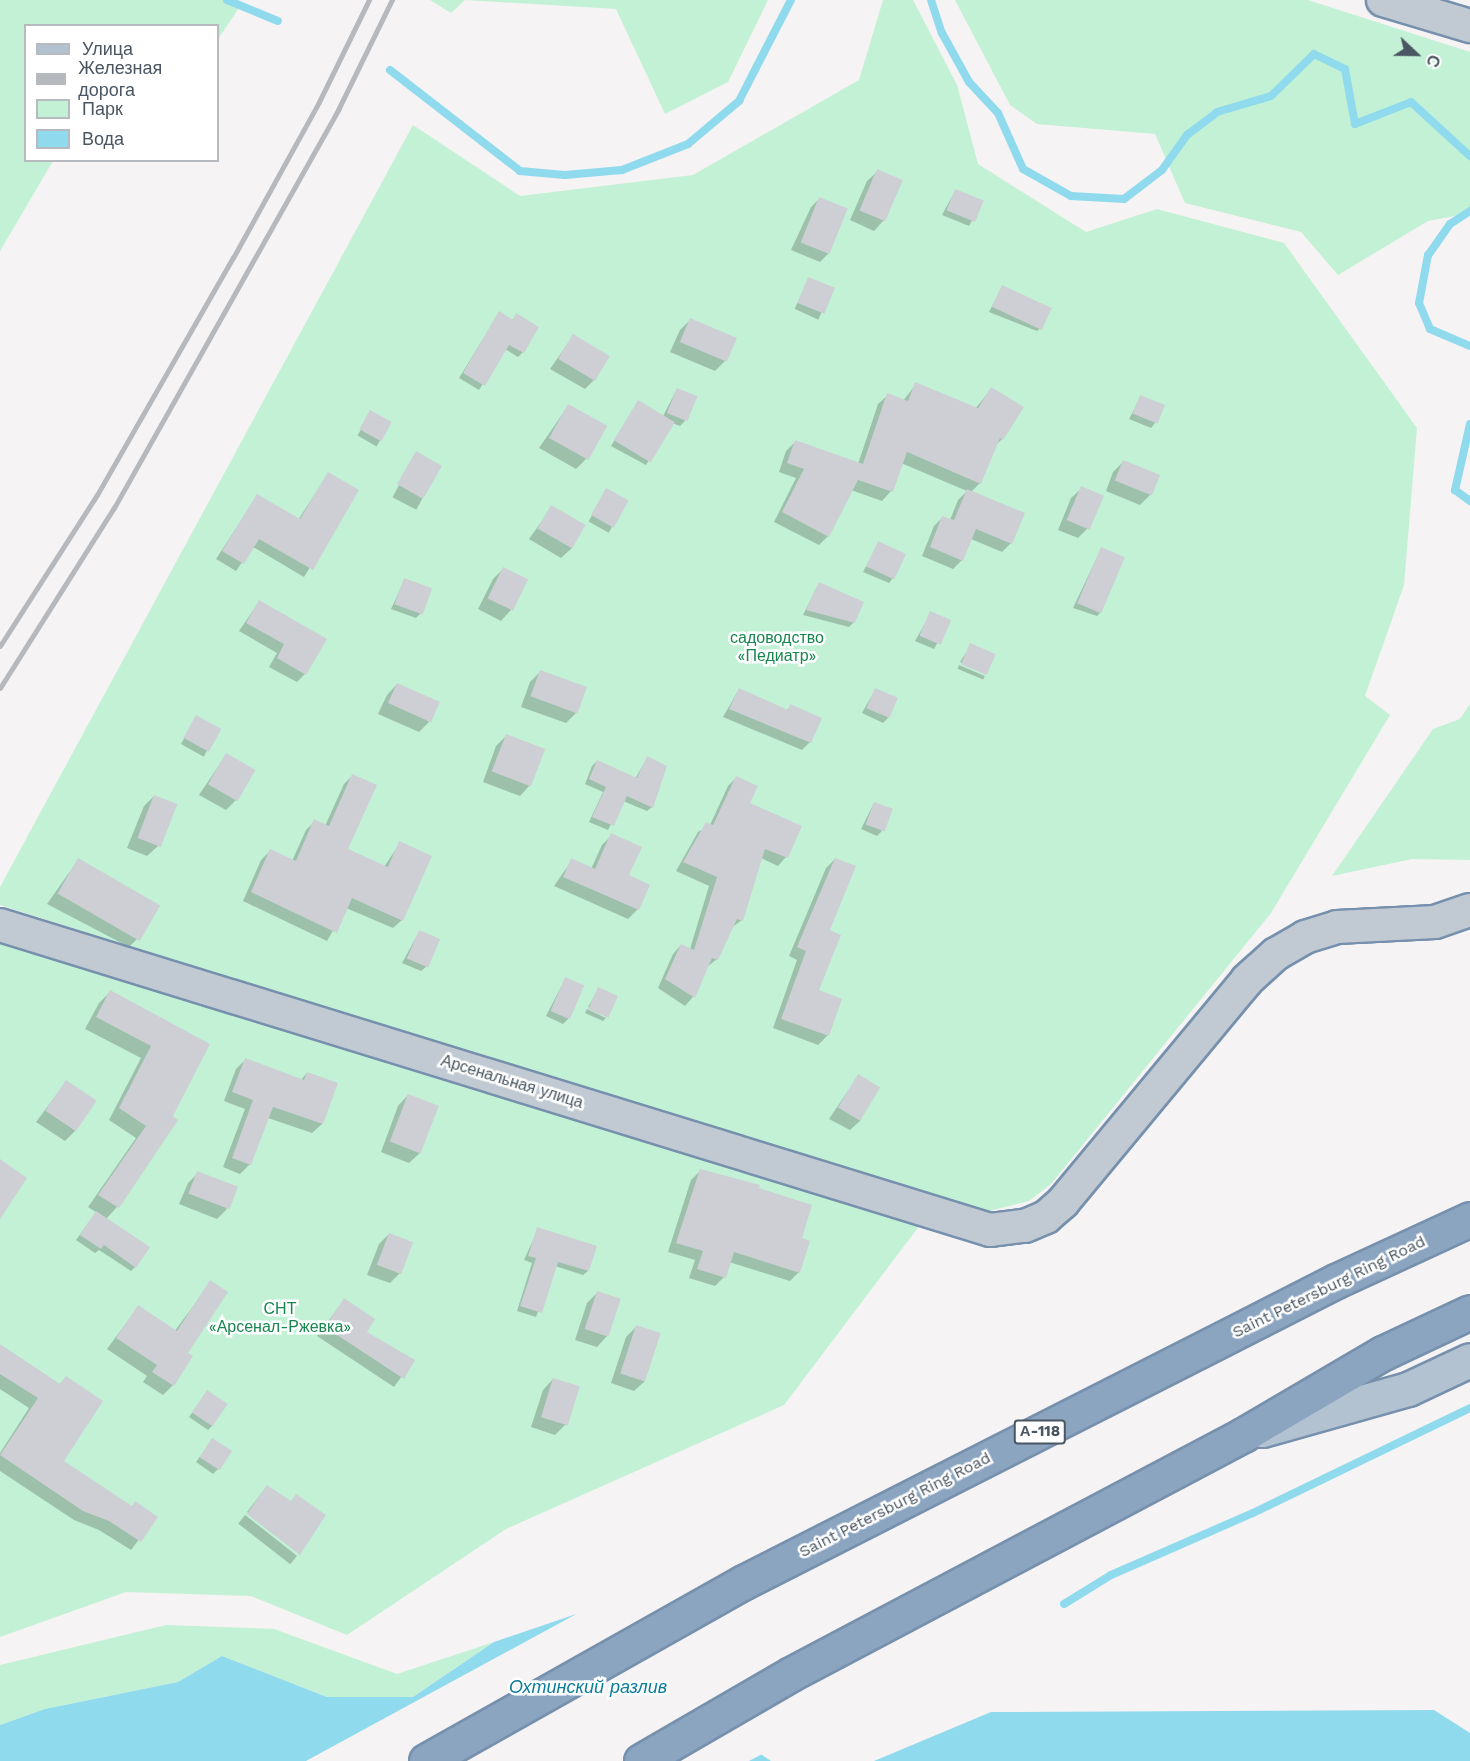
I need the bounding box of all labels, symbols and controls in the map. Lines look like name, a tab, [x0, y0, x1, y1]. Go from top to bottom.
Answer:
legend	[24, 24, 219, 162]
north arrow	[1386, 24, 1446, 84]
text: Улица	[82, 38, 133, 59]
text: С	[1422, 52, 1444, 70]
text: Железная дорога	[78, 57, 162, 100]
text: Парк	[82, 98, 123, 119]
text: Вода	[82, 128, 124, 149]
park label: садоводство «Педиатр»	[730, 628, 824, 666]
street label: Арсенальная улица	[439, 1051, 585, 1113]
street label: Saint Petersburg Ring Road	[1229, 1232, 1429, 1342]
park label: СНТ «Арсенал-Ржевка»	[209, 1299, 351, 1337]
road number: А-118	[1013, 1420, 1067, 1444]
street label: Saint Petersburg Ring Road	[796, 1448, 994, 1562]
water label: Охтинский разлив	[509, 1676, 667, 1698]

